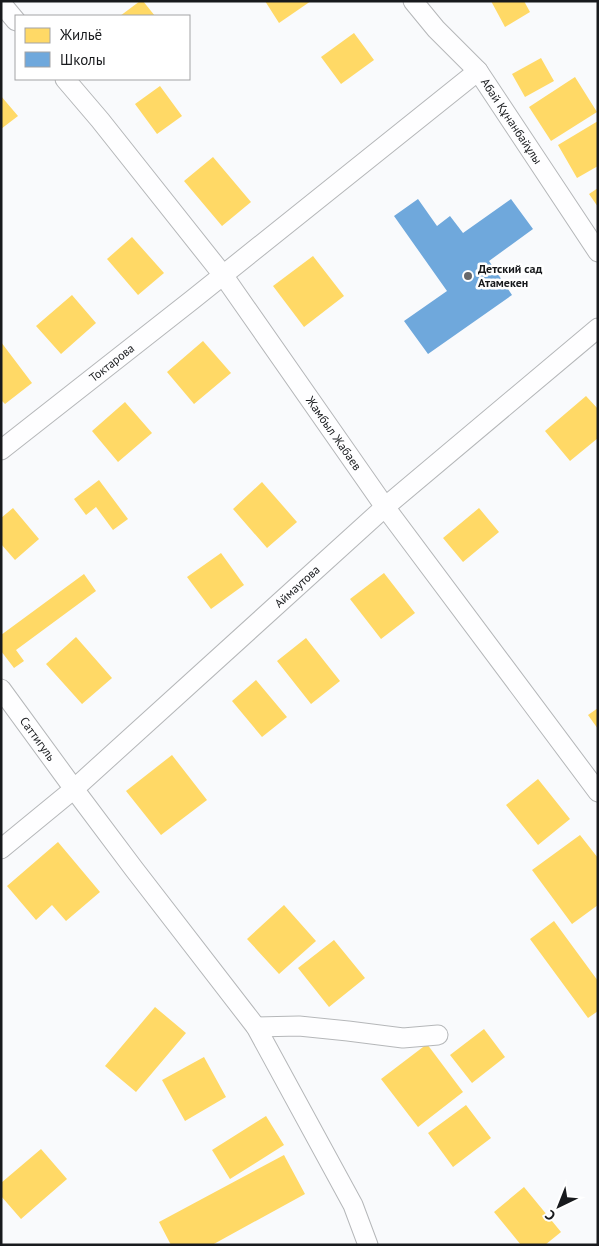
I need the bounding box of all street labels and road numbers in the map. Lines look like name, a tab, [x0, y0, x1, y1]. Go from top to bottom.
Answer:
street label: Абай Құнанбайұлы	[478, 75, 546, 167]
street label: Токтарова	[86, 340, 137, 385]
street label: Жамбыл Жабаев	[302, 392, 365, 473]
street label: Аймаутова	[271, 562, 323, 610]
street label: Саттигуль	[17, 714, 59, 764]

